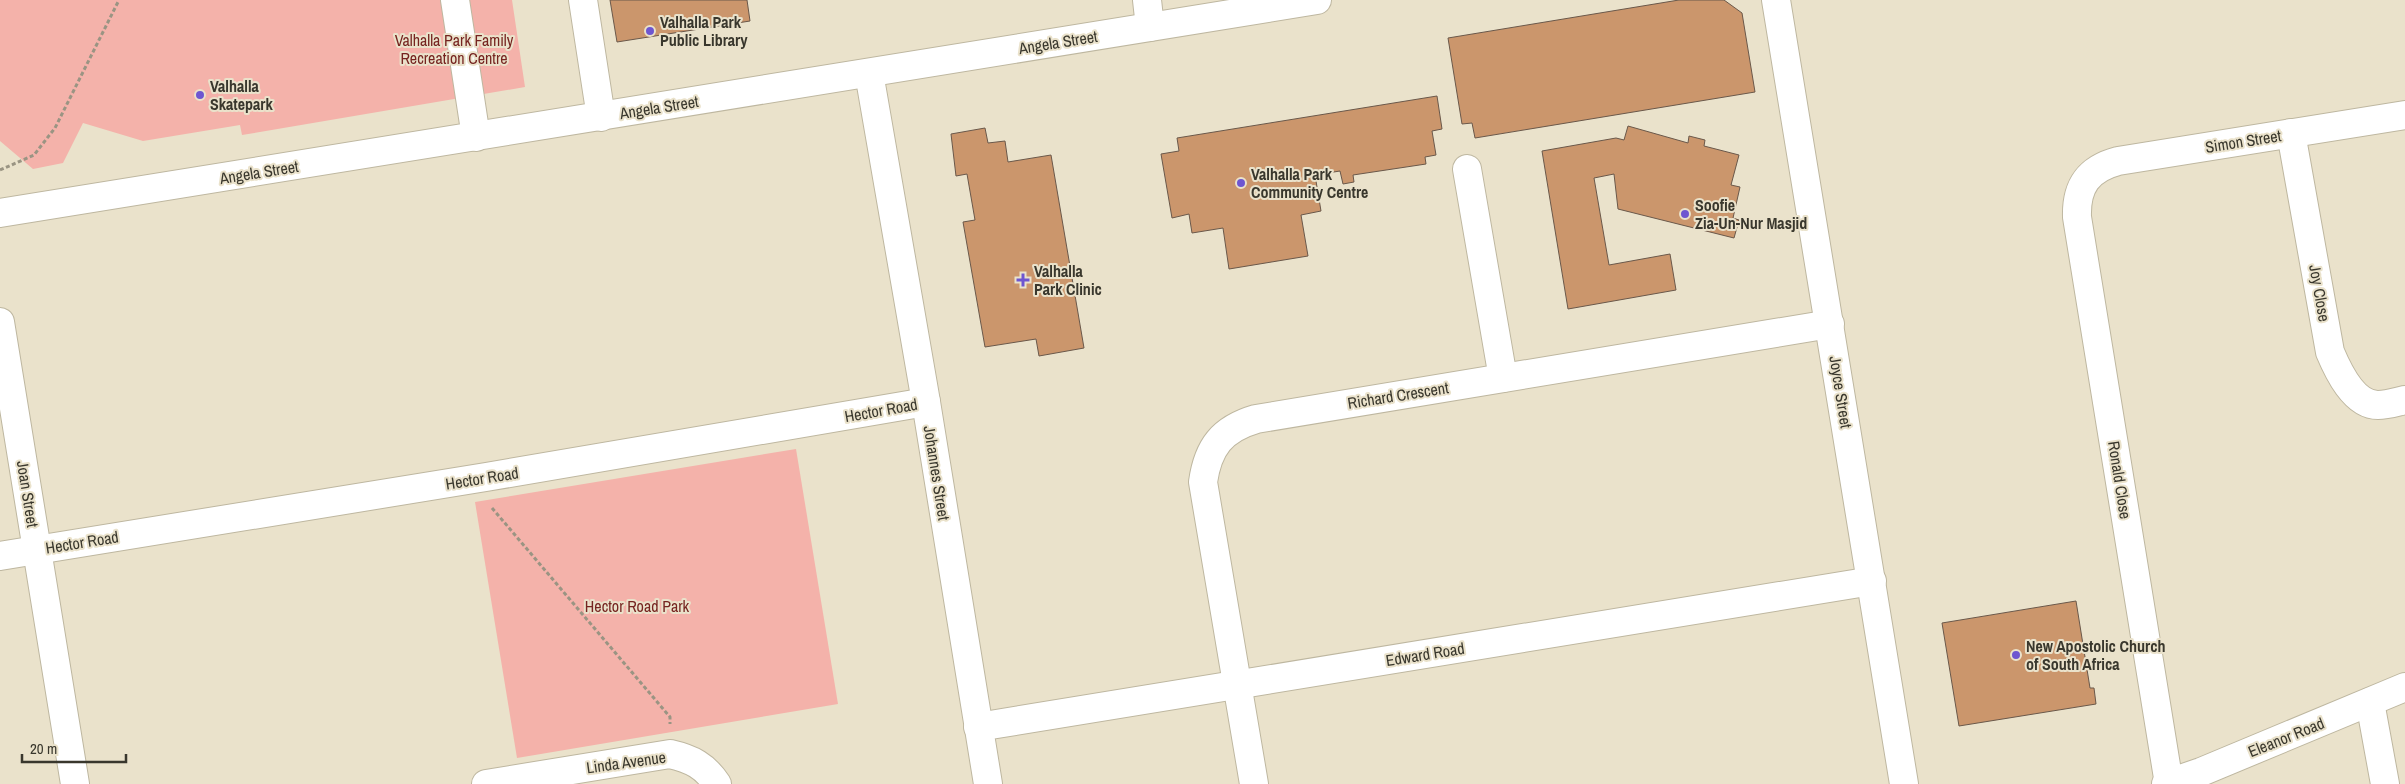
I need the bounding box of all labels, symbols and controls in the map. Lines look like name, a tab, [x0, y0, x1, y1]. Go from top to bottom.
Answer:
place label: Valhalla Park Public Library	[660, 11, 748, 51]
marker: Valhalla Park Public Library	[644, 25, 656, 37]
street label: Angela Street	[1016, 25, 1099, 59]
park label: Valhalla Park Family Recreation Centre	[395, 29, 514, 69]
place label: Valhalla Skatepark	[210, 75, 273, 115]
marker: Valhalla Skatepark	[194, 89, 206, 101]
street label: Angela Street	[617, 90, 700, 124]
street label: Simon Street	[2203, 124, 2283, 158]
street label: Angela Street	[217, 155, 300, 189]
place label: Valhalla Park Community Centre	[1251, 163, 1368, 203]
marker: Valhalla Park Community Centre	[1235, 177, 1247, 189]
place label: Soofie Zia-Un-Nur Masjid	[1695, 194, 1807, 234]
marker: Soofie Zia-Un-Nur Masjid	[1679, 208, 1691, 220]
place label: Valhalla Park Clinic	[1034, 260, 1102, 300]
street label: Joy Close	[2304, 263, 2336, 323]
marker: Valhalla Park Clinic	[1016, 273, 1030, 287]
street label: Joyce Street	[1824, 354, 1858, 430]
street label: Richard Crescent	[1346, 376, 1450, 414]
street label: Hector Road	[843, 393, 919, 427]
street label: Johannes Street	[919, 424, 955, 522]
street label: Ronald Close	[2103, 439, 2137, 521]
street label: Joan Street	[12, 459, 44, 529]
street label: Hector Road	[444, 461, 520, 495]
street label: Hector Road	[44, 525, 120, 559]
park label: Hector Road Park	[585, 595, 690, 617]
place label: New Apostolic Church of South Africa	[2026, 635, 2166, 675]
street label: Edward Road	[1384, 637, 1466, 671]
marker: New Apostolic Church of South Africa	[2010, 649, 2022, 661]
street label: Eleanor Road	[2245, 712, 2327, 762]
scale bar	[22, 732, 126, 764]
text: 20 m	[30, 738, 57, 759]
street label: Linda Avenue	[585, 746, 667, 778]

